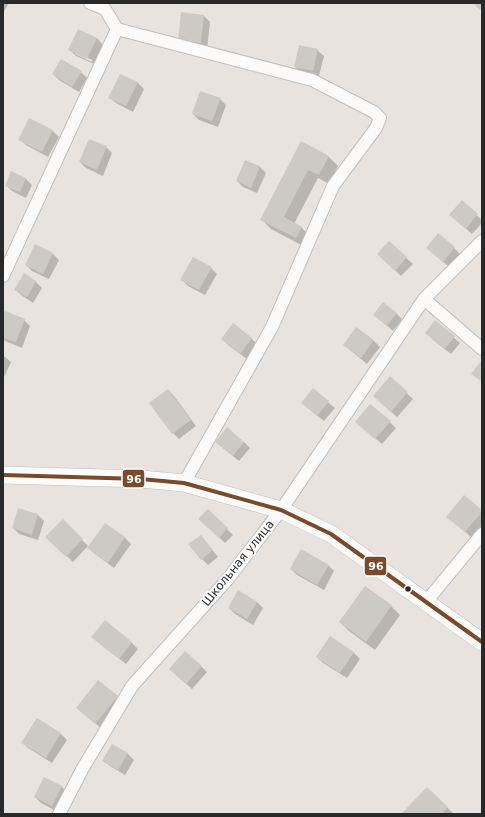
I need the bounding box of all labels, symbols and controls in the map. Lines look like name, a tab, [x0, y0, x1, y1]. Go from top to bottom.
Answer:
line badge: 96	[122, 469, 145, 488]
text: 96	[126, 473, 142, 486]
street label: Школьная улица	[199, 517, 277, 609]
line badge: 96	[364, 556, 387, 576]
text: 96	[368, 560, 384, 573]
unlabelled marker	[403, 584, 413, 594]

